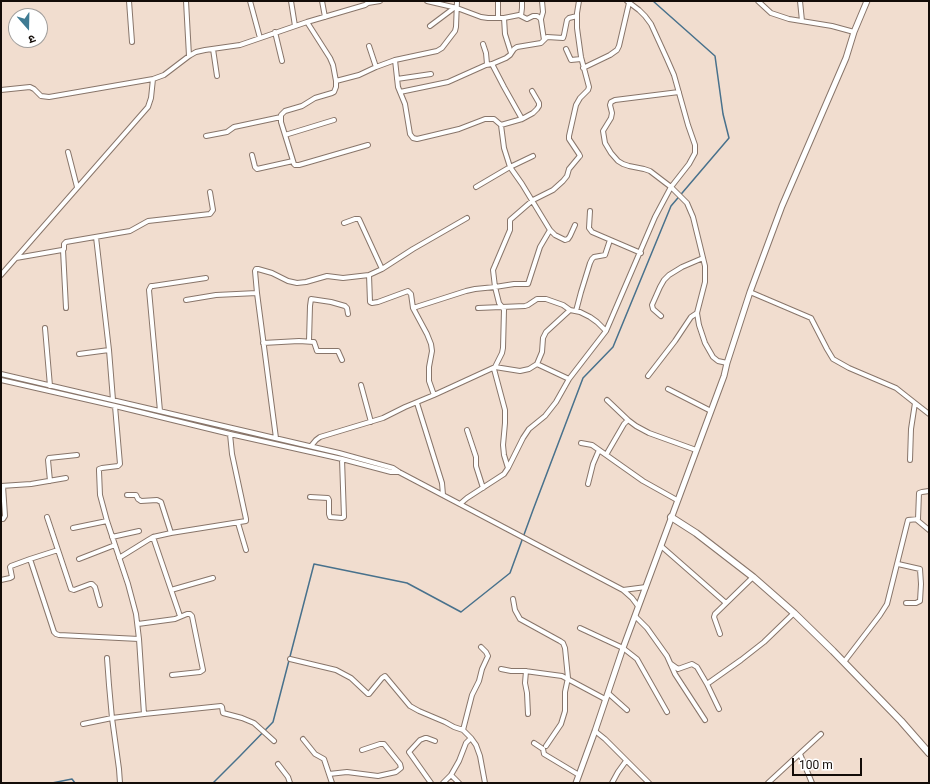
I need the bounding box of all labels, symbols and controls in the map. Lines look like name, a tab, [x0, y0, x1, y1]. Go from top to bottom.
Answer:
north arrow	[8, 8, 48, 48]
text: उ	[27, 32, 37, 46]
scale bar	[794, 750, 864, 776]
text: 100 m	[799, 758, 833, 772]

